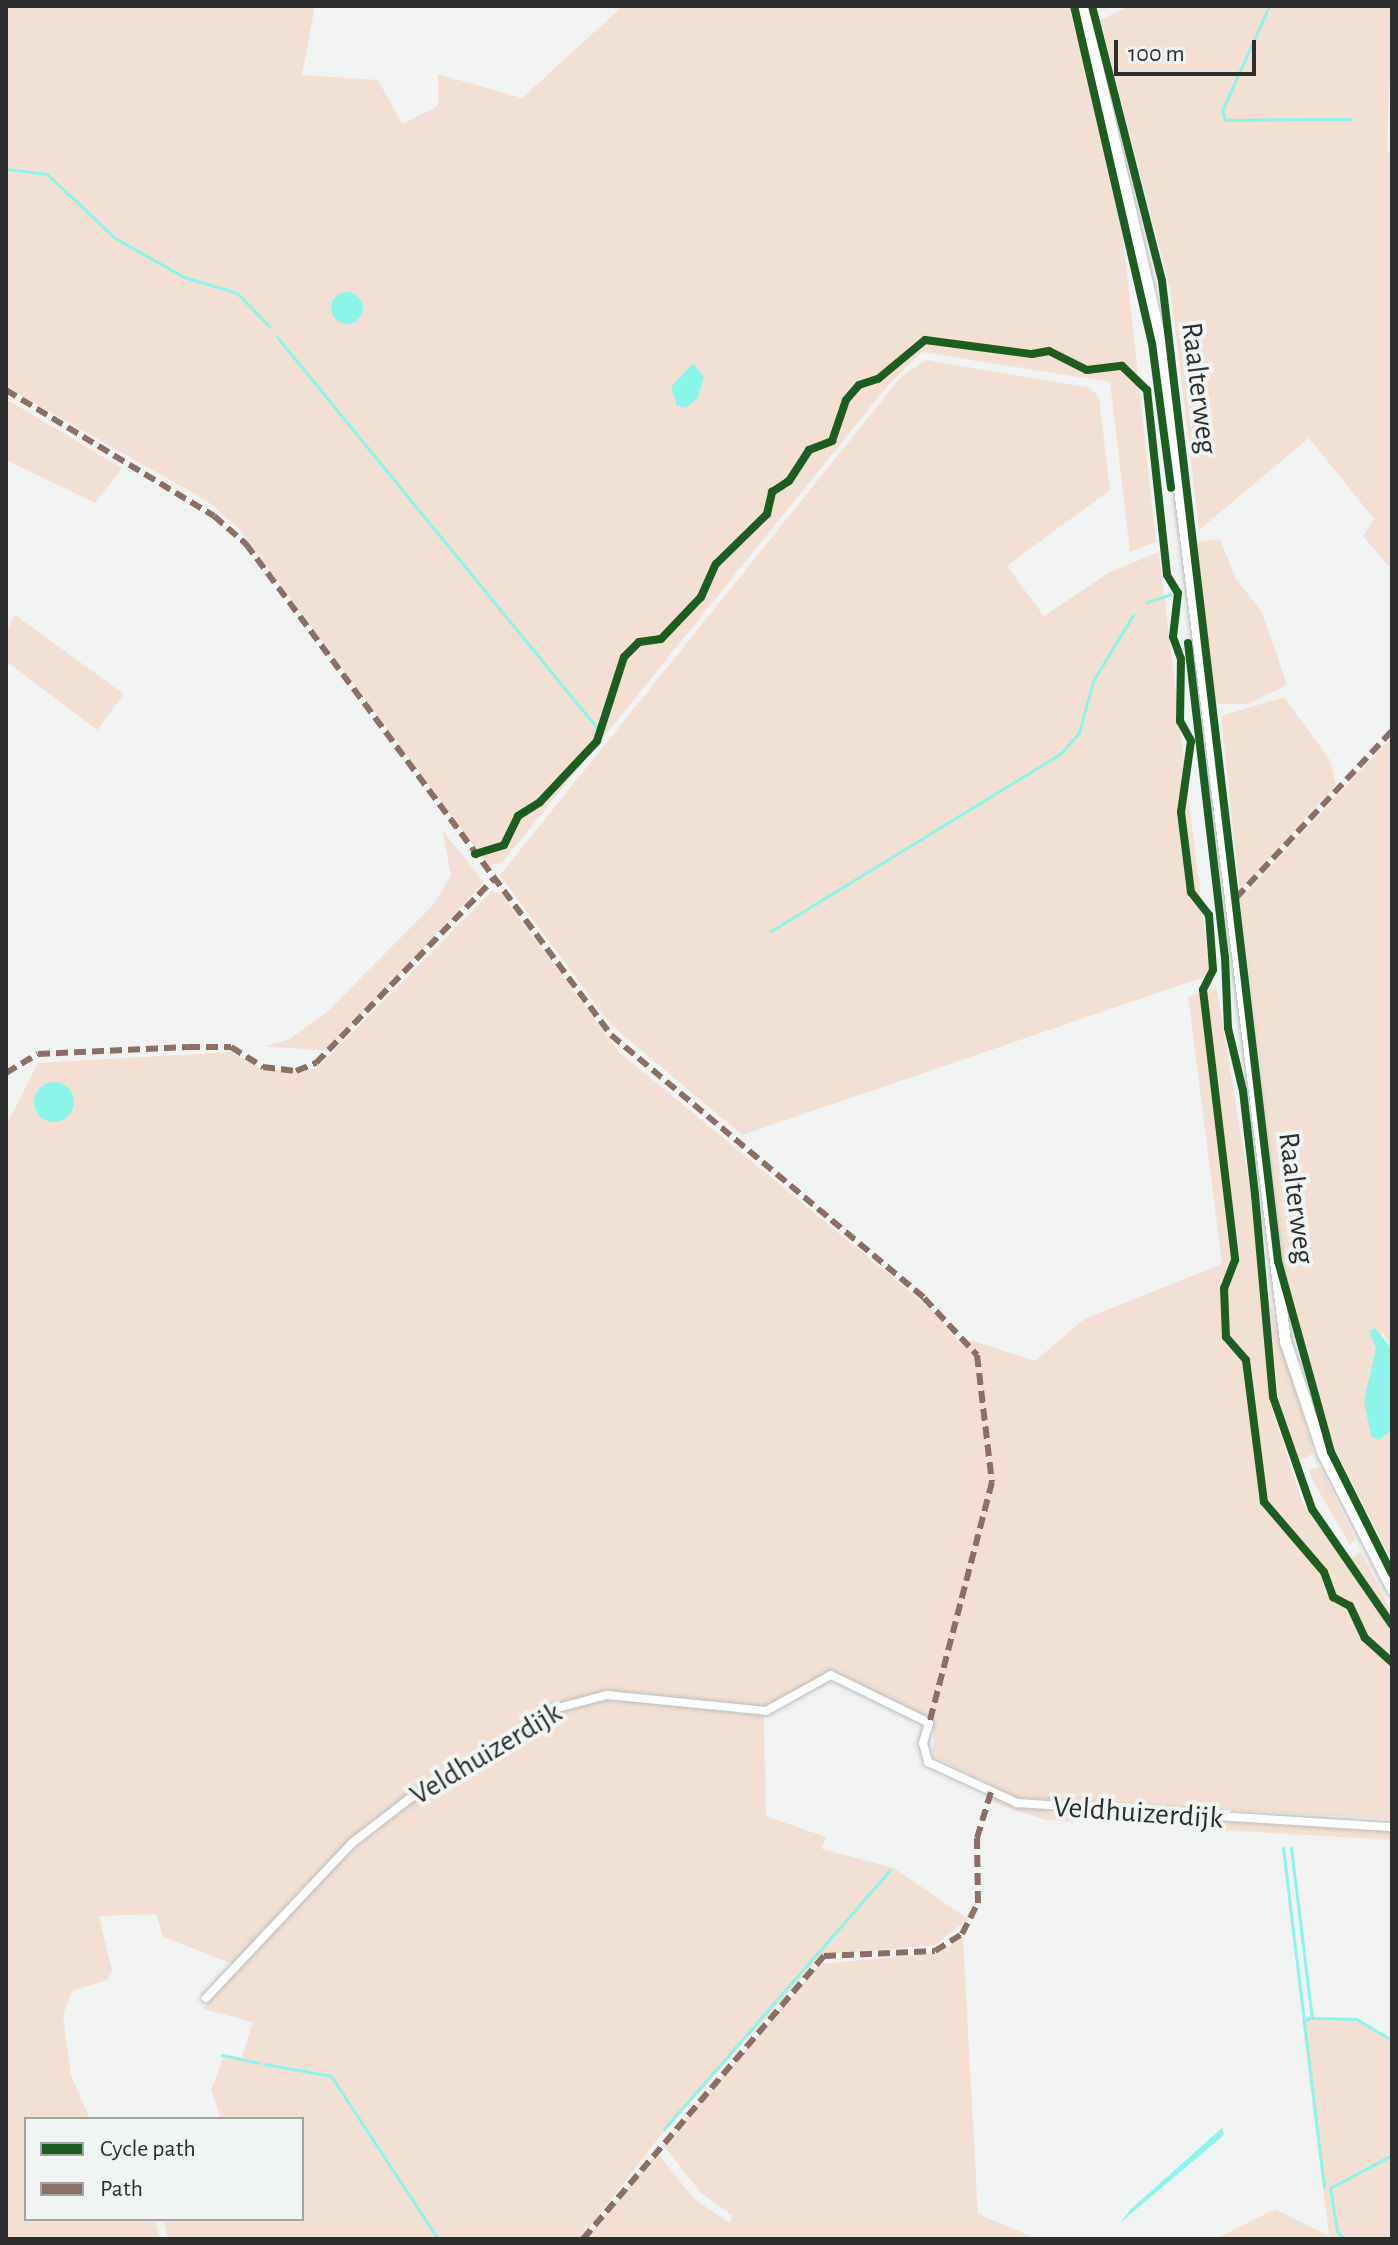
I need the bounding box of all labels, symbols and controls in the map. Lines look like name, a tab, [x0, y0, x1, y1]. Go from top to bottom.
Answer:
scale bar	[1118, 24, 1260, 74]
text: 100 m	[1128, 42, 1185, 66]
street label: Raalterweg	[1173, 320, 1225, 456]
street label: Raalterweg	[1270, 1130, 1322, 1266]
street label: Veldhuizerdijk	[404, 1695, 568, 1813]
street label: Veldhuizerdijk	[1052, 1789, 1224, 1837]
legend	[24, 2117, 304, 2221]
text: Cycle path	[100, 2137, 196, 2161]
text: Path	[100, 2177, 143, 2201]

